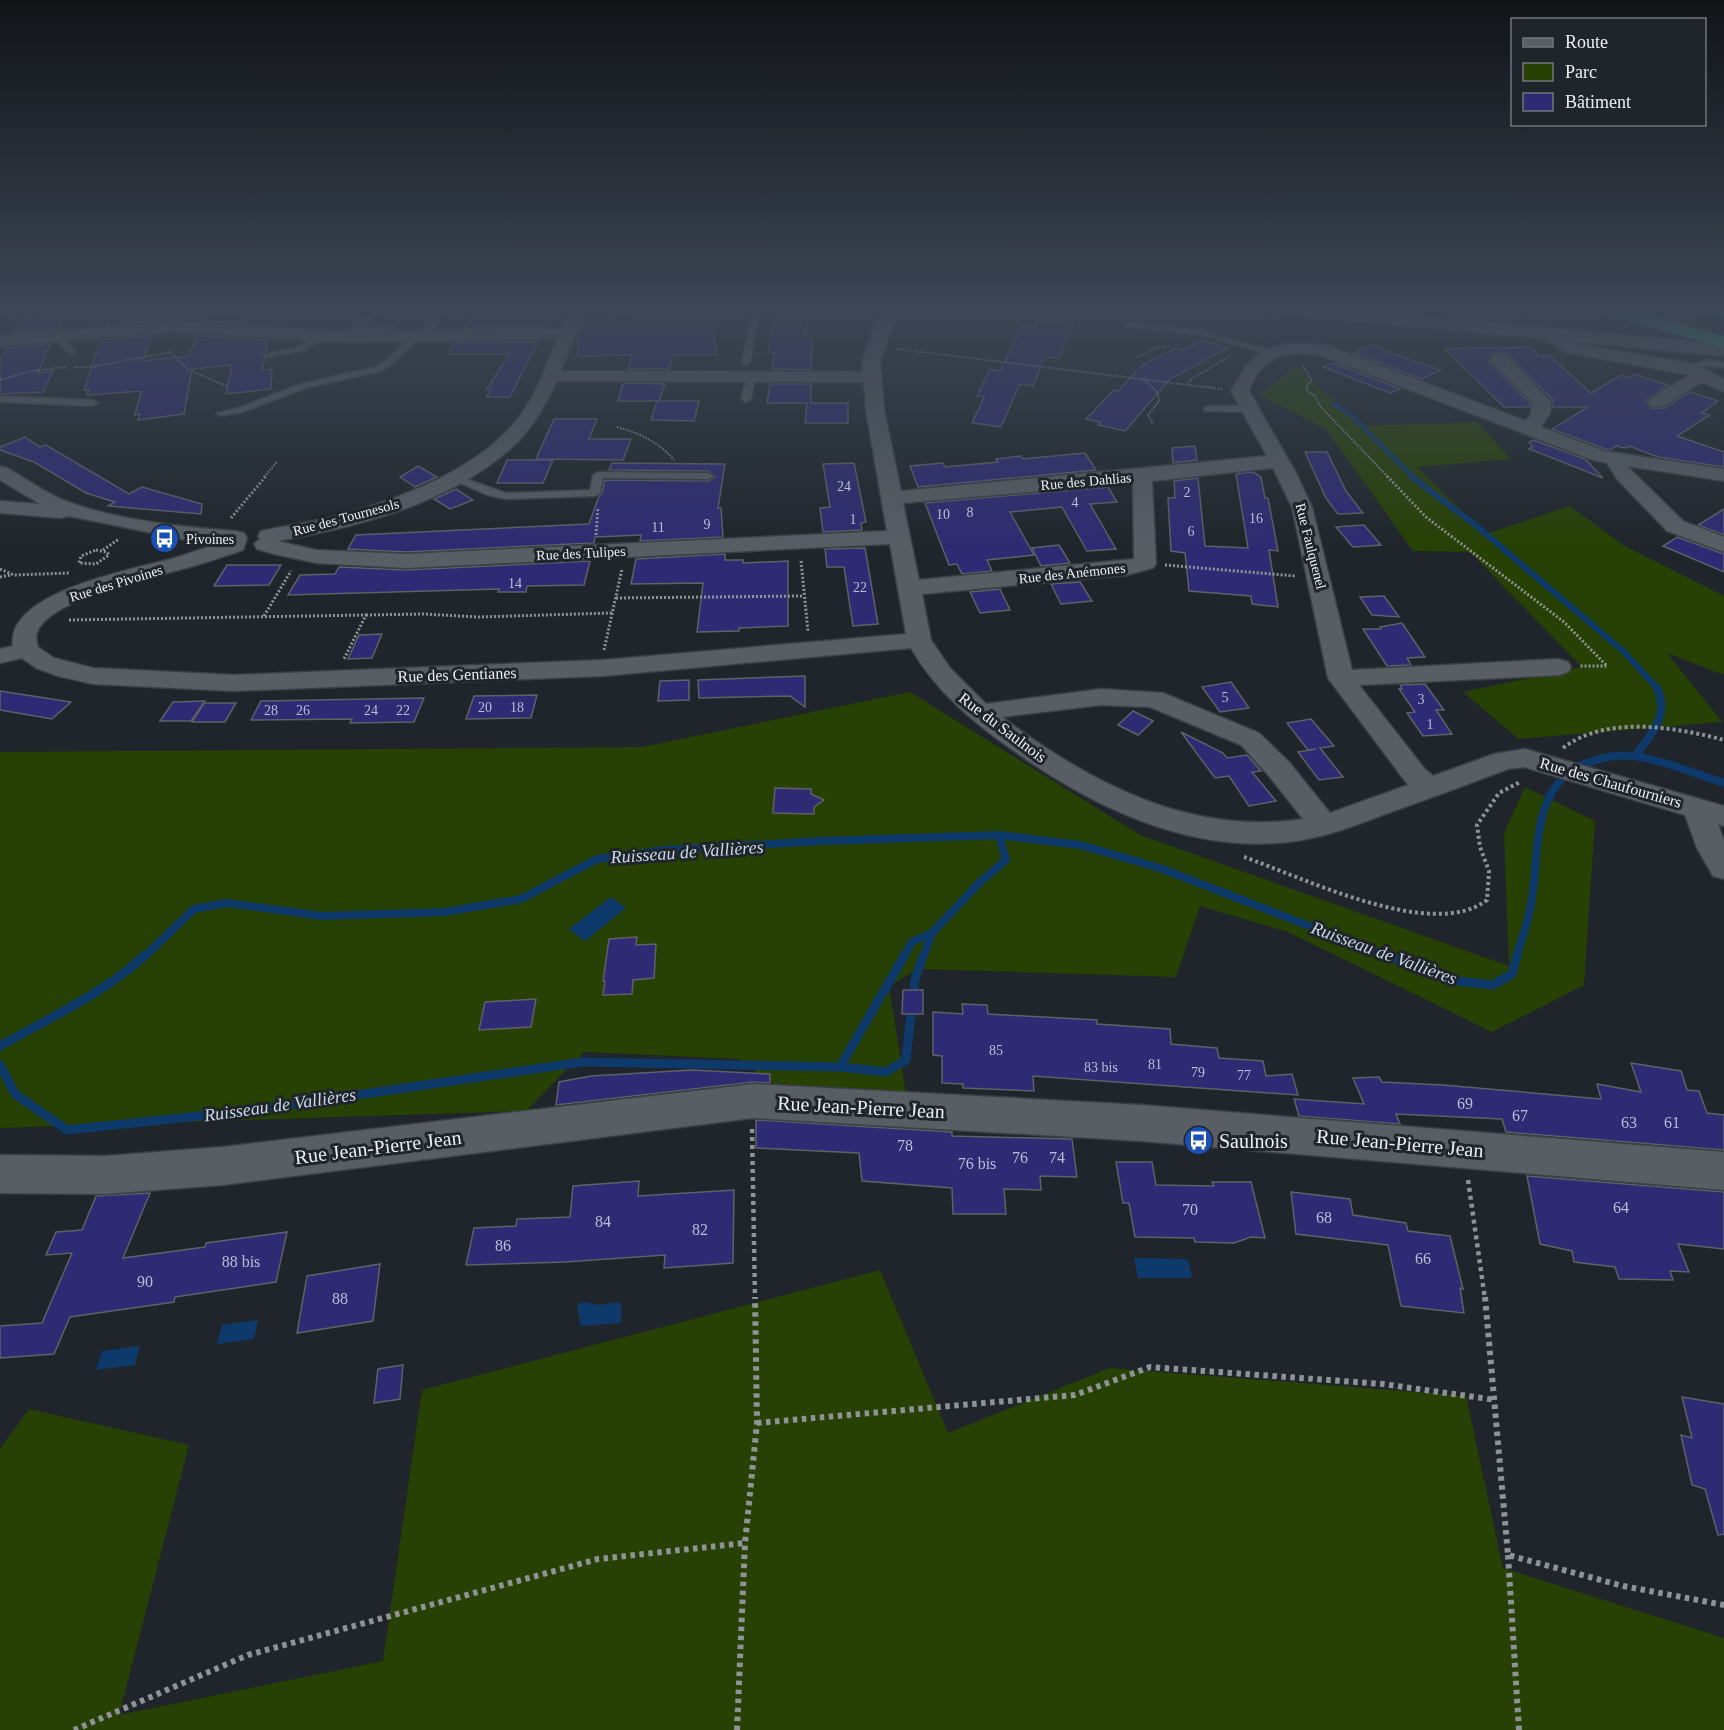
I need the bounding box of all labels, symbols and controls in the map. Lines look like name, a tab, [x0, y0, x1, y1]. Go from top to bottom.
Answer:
legend	[1511, 18, 1706, 126]
text: Route	[1565, 32, 1608, 52]
text: Parc	[1565, 62, 1597, 82]
text: Bâtiment	[1565, 92, 1631, 112]
street label: Rue des Dahlias	[1040, 470, 1132, 493]
house number: 24	[837, 479, 851, 494]
house number: 2	[1184, 485, 1191, 500]
house number: 4	[1072, 495, 1079, 510]
street label: Rue des Tournesols	[291, 496, 401, 539]
street label: Rue Faulquenel	[1293, 501, 1328, 591]
house number: 8	[967, 505, 974, 520]
house number: 10	[936, 507, 950, 522]
house number: 16	[1249, 511, 1263, 526]
house number: 1	[850, 512, 857, 527]
house number: 9	[704, 517, 711, 532]
house number: 11	[651, 520, 665, 535]
bus stop icon: Pivoines	[149, 523, 181, 555]
house number: 6	[1188, 524, 1195, 539]
place label: Pivoines	[186, 532, 234, 547]
street label: Rue des Tulipes	[536, 544, 626, 563]
street label: Rue des Anémones	[1018, 560, 1126, 587]
street label: Rue des Pivoines	[68, 562, 164, 605]
house number: 14	[508, 576, 522, 591]
house number: 22	[853, 580, 867, 595]
street label: Rue des Gentianes	[397, 664, 517, 685]
street label: Rue du Saulnois	[956, 689, 1050, 766]
house number: 5	[1222, 690, 1229, 705]
house number: 3	[1418, 692, 1425, 707]
house number: 20	[478, 700, 492, 715]
house number: 18	[510, 700, 524, 715]
house number: 28	[264, 703, 278, 718]
house number: 26	[296, 703, 310, 718]
house number: 24	[364, 703, 378, 718]
house number: 22	[396, 703, 410, 718]
house number: 1	[1427, 717, 1434, 732]
street label: Rue des Chaufourniers	[1538, 754, 1684, 811]
water label: Ruisseau de Vallières	[609, 837, 764, 867]
water label: Ruisseau de Vallières	[1308, 917, 1459, 989]
house number: 85	[989, 1043, 1003, 1058]
house number: 81	[1148, 1057, 1162, 1072]
house number: 83 bis	[1084, 1060, 1118, 1075]
house number: 79	[1191, 1065, 1205, 1080]
house number: 77	[1237, 1068, 1251, 1083]
water label: Ruisseau de Vallières	[202, 1084, 357, 1126]
street label: Rue Jean-Pierre Jean	[777, 1092, 945, 1122]
house number: 69	[1457, 1095, 1473, 1112]
house number: 67	[1512, 1107, 1528, 1124]
house number: 63	[1621, 1114, 1637, 1131]
house number: 61	[1664, 1114, 1680, 1131]
bus stop icon: Saulnois	[1182, 1125, 1214, 1157]
street label: Rue Jean-Pierre Jean	[1316, 1125, 1484, 1161]
street label: Rue Jean-Pierre Jean	[293, 1126, 463, 1168]
place label: Saulnois	[1219, 1130, 1288, 1152]
house number: 78	[897, 1137, 913, 1154]
house number: 76	[1012, 1149, 1028, 1166]
house number: 74	[1049, 1149, 1065, 1166]
house number: 76 bis	[958, 1155, 996, 1172]
house number: 64	[1613, 1199, 1629, 1216]
house number: 70	[1182, 1201, 1198, 1218]
house number: 68	[1316, 1209, 1332, 1226]
house number: 84	[595, 1213, 611, 1230]
house number: 82	[692, 1221, 708, 1238]
house number: 86	[495, 1237, 511, 1254]
house number: 66	[1415, 1250, 1431, 1267]
house number: 88 bis	[222, 1253, 260, 1270]
house number: 90	[137, 1273, 153, 1290]
house number: 88	[332, 1290, 348, 1307]

